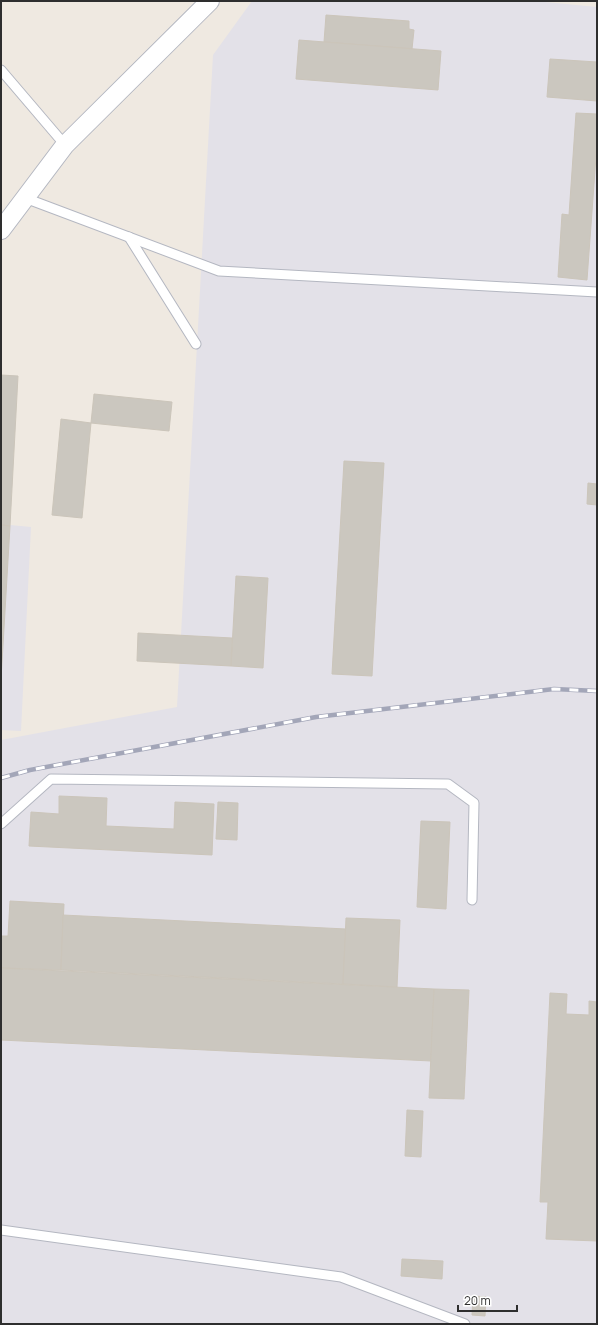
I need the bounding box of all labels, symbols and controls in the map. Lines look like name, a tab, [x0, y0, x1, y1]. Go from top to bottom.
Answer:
scale bar	[458, 1287, 517, 1313]
text: 20 m	[464, 1292, 491, 1309]

